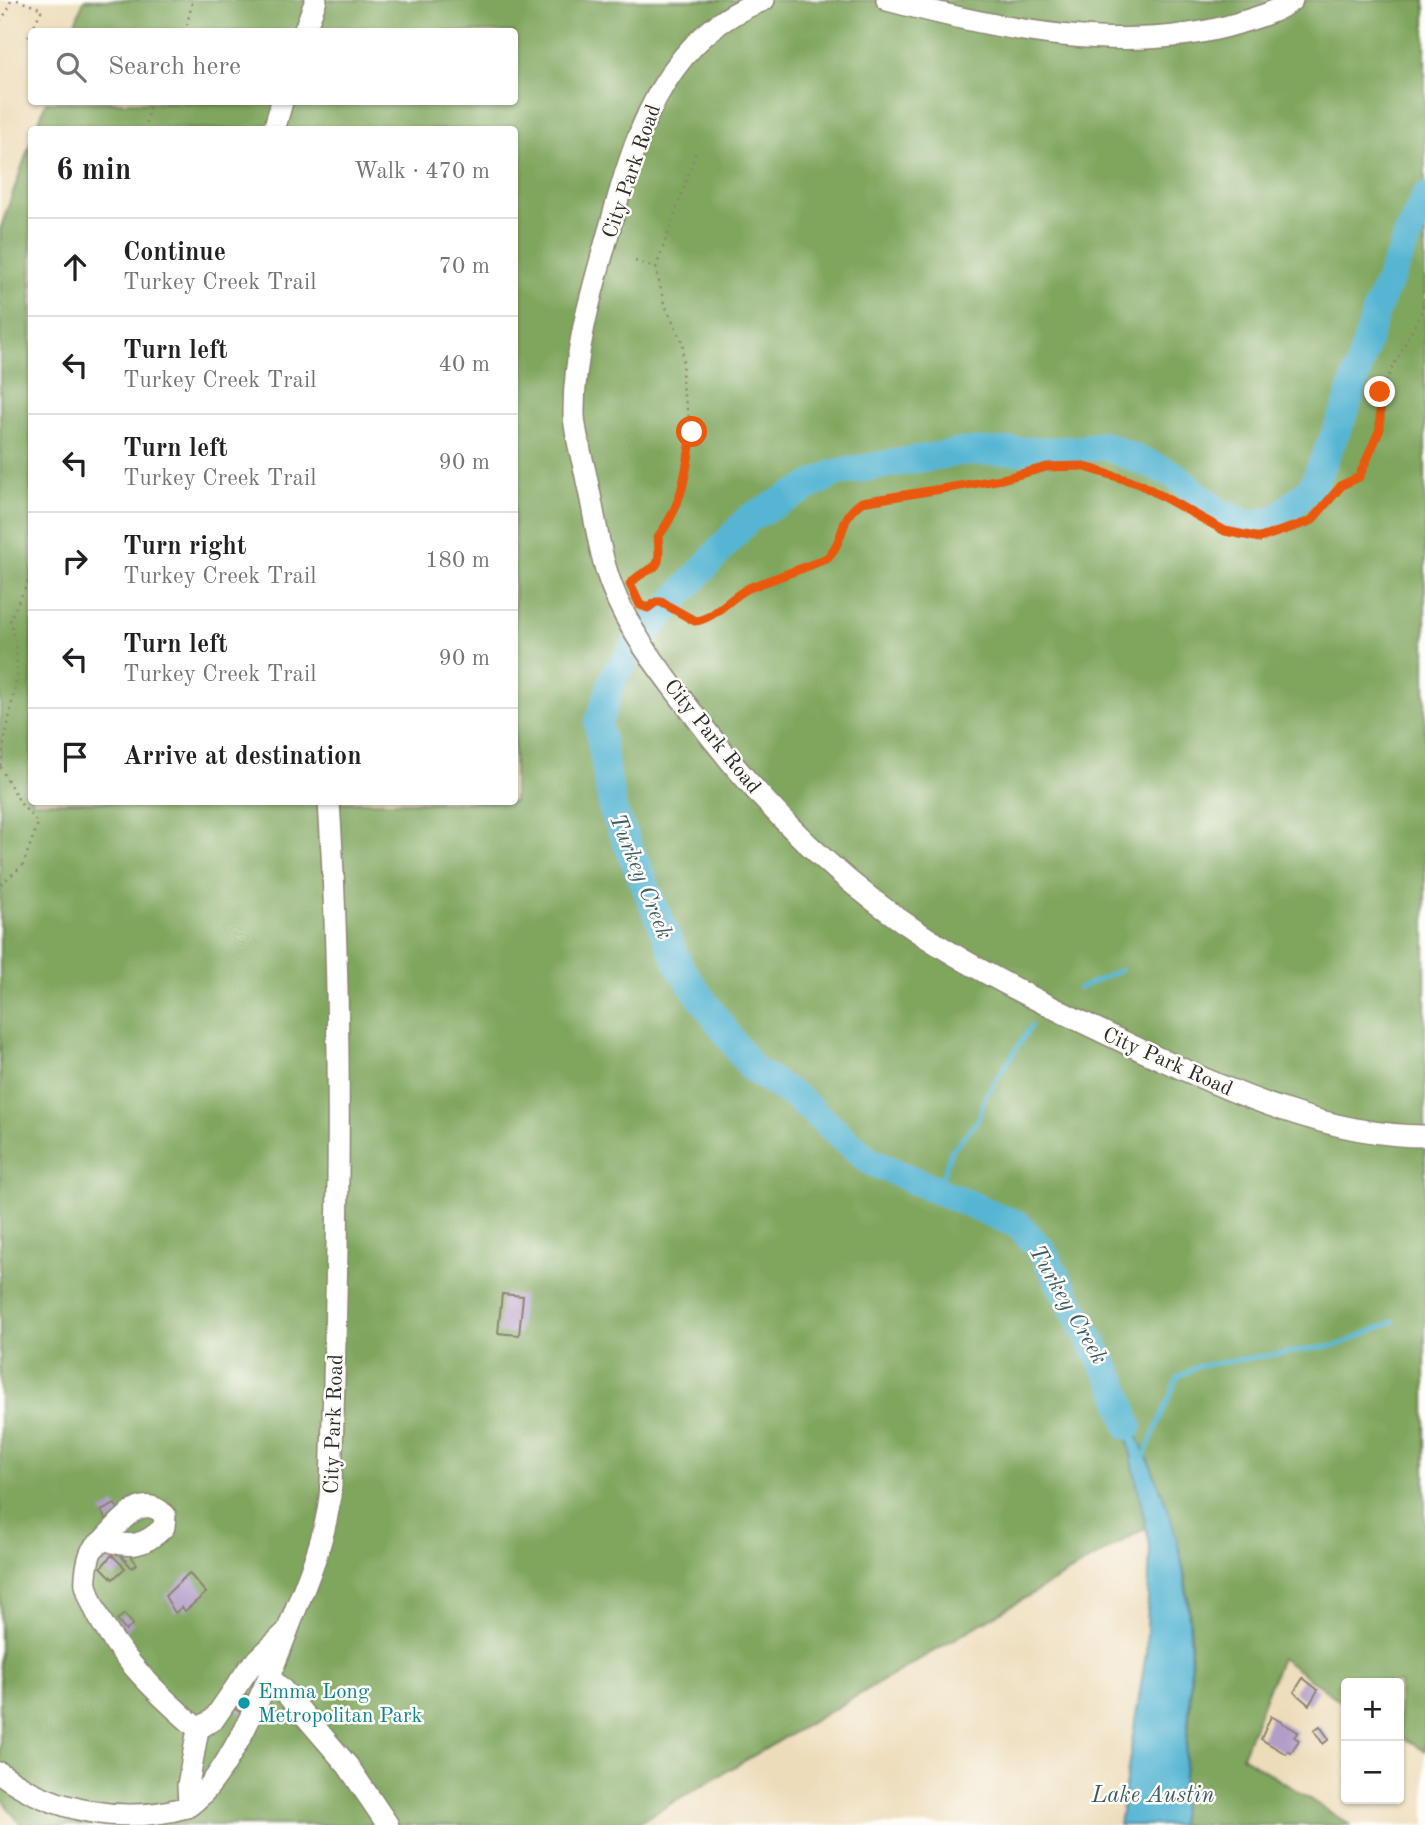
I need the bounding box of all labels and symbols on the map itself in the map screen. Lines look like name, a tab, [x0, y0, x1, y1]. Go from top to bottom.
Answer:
street label: City Park Road	[600, 102, 665, 241]
route end	[1364, 376, 1395, 407]
route start	[676, 416, 707, 447]
street label: City Park Road	[660, 676, 764, 798]
water label: Turkey Creek	[604, 810, 676, 943]
street label: City Park Road	[1099, 1024, 1236, 1100]
water label: Turkey Creek	[1024, 1241, 1111, 1369]
street label: City Park Road	[322, 1354, 347, 1494]
place label: Emma Long Metropolitan Park	[258, 1682, 423, 1727]
marker: Emma Long Metropolitan Park	[236, 1695, 252, 1711]
water label: Lake Austin	[1091, 1784, 1214, 1807]

